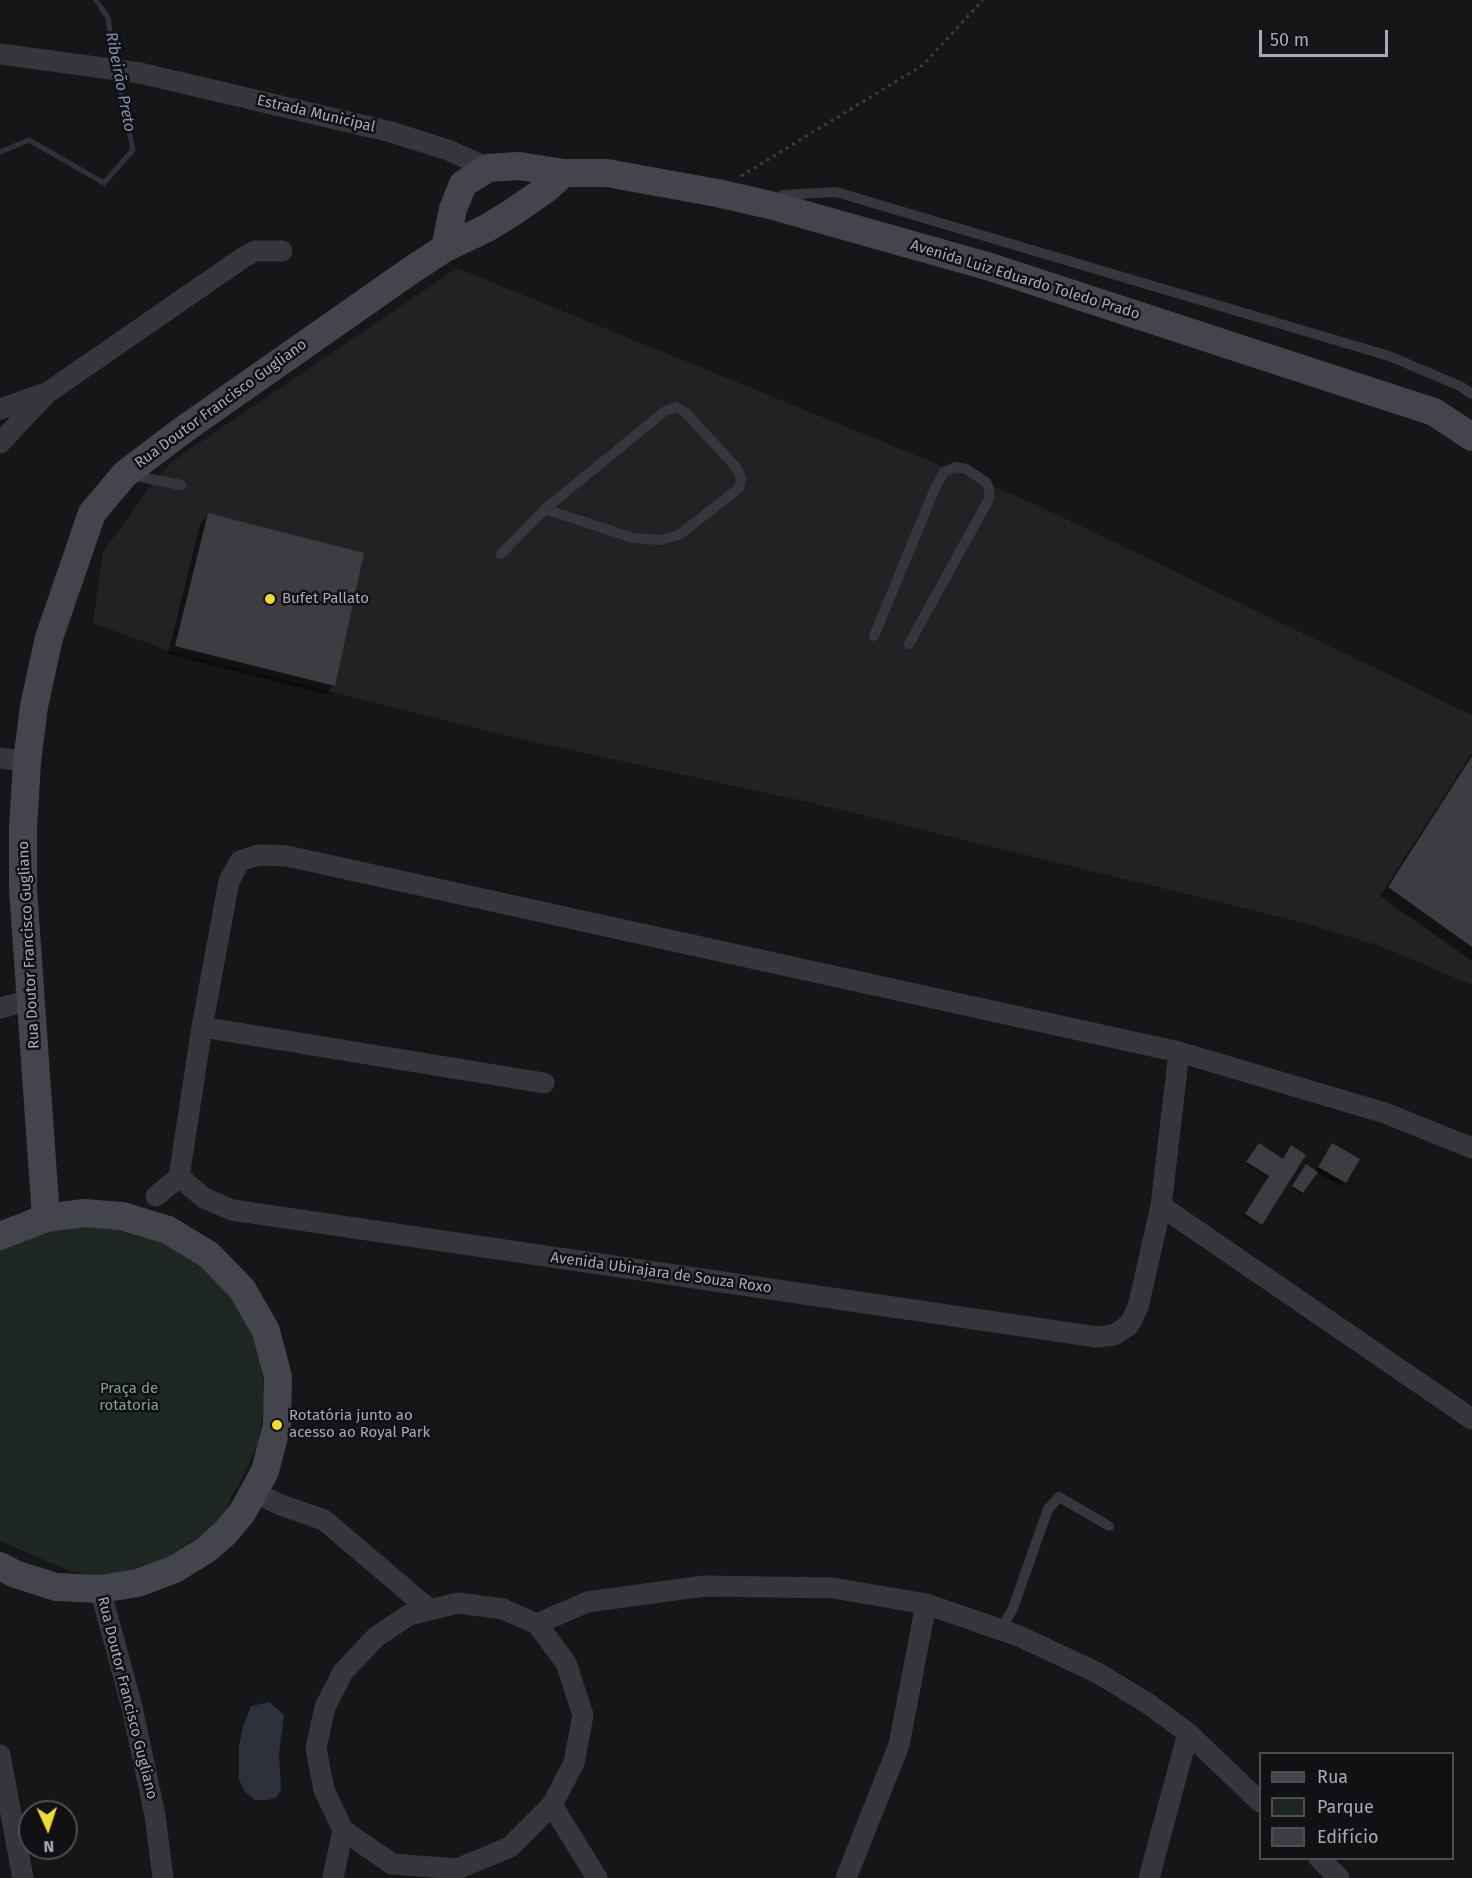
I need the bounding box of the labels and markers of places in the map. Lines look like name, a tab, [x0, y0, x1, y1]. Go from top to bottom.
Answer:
place label: Bufet Pallato	[282, 590, 369, 608]
marker: Bufet Pallato	[263, 592, 277, 606]
place label: Rotatória junto ao acesso ao Royal Park	[289, 1407, 430, 1442]
marker: Rotatória junto ao acesso ao Royal Park	[270, 1418, 284, 1432]

